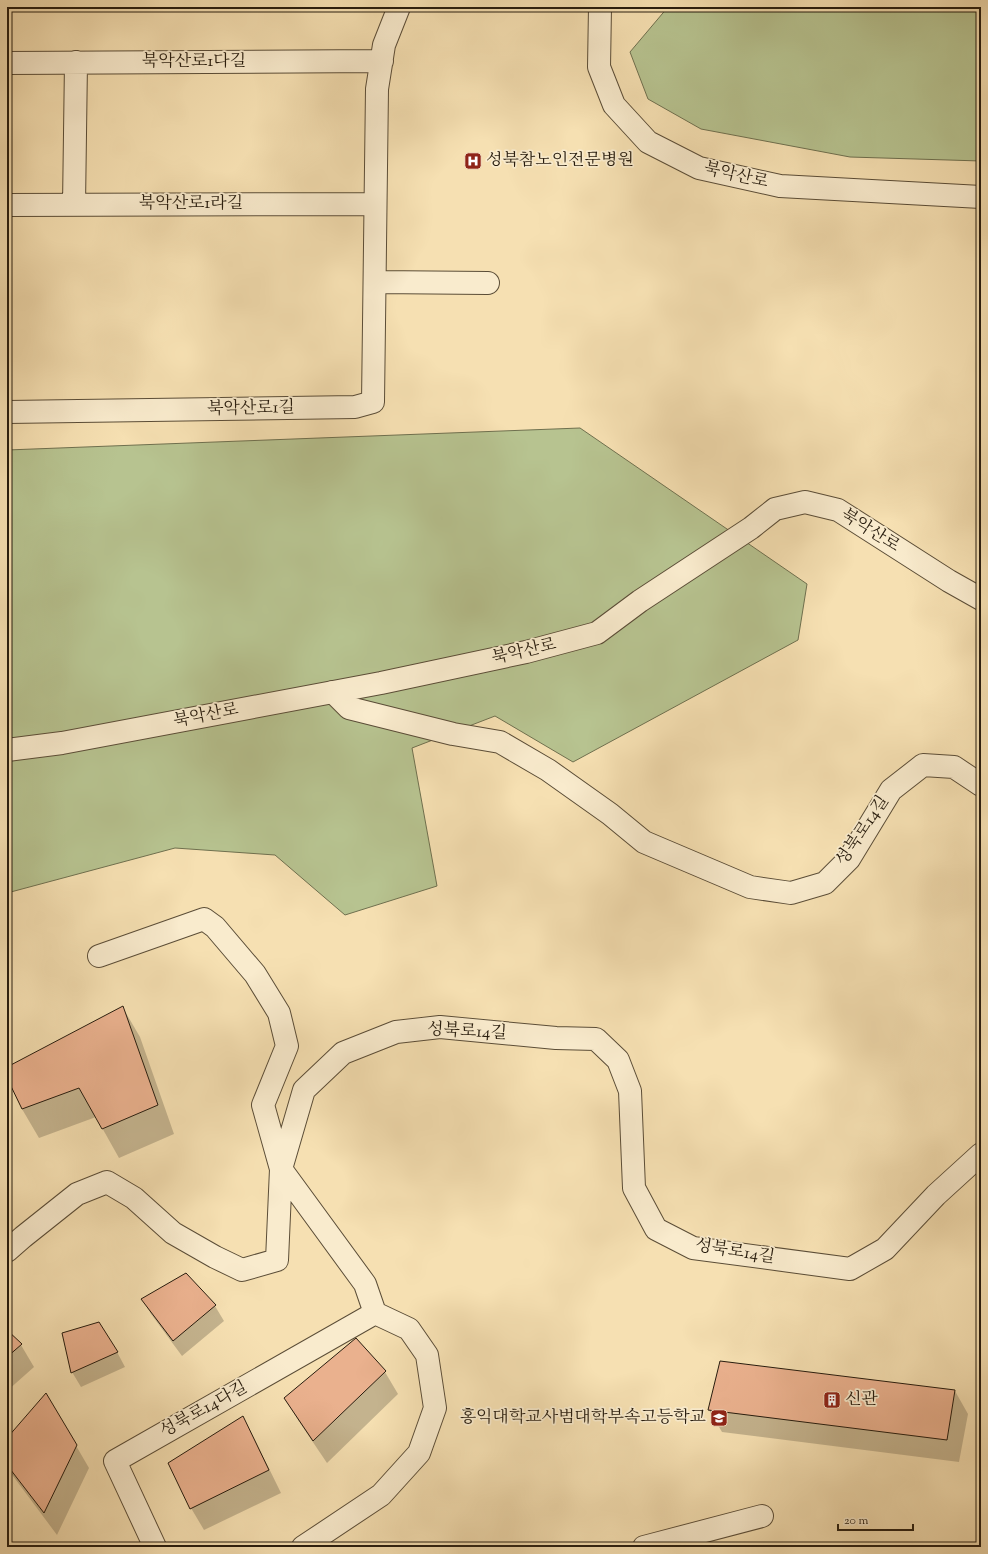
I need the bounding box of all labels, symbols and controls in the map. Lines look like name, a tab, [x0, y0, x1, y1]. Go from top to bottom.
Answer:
street label: 북악산로1다길	[142, 50, 246, 74]
place label: 성북참노인전문병원	[486, 149, 634, 173]
hospital icon: 성북참노인전문병원	[463, 151, 483, 171]
street label: 북악산로	[701, 157, 771, 195]
street label: 북악산로1라길	[139, 192, 243, 216]
street label: 북악산로1길	[207, 396, 295, 422]
street label: 북악산로	[836, 503, 905, 559]
street label: 북악산로	[489, 633, 559, 671]
street label: 북악산로	[171, 698, 241, 734]
street label: 성북로14길	[831, 791, 895, 871]
street label: 성북로14길	[426, 1018, 508, 1046]
street label: 성북로14길	[694, 1234, 776, 1270]
street label: 성북로14다길	[156, 1376, 252, 1444]
place label: 신관	[845, 1388, 878, 1412]
building icon: 신관	[822, 1390, 842, 1410]
place label: 홍익대학교사범대학부속고등학교	[460, 1406, 707, 1430]
school or university icon: 홍익대학교사범대학부속고등학교	[709, 1408, 729, 1428]
scale bar	[838, 1506, 913, 1532]
text: 20 m	[844, 1512, 869, 1530]

